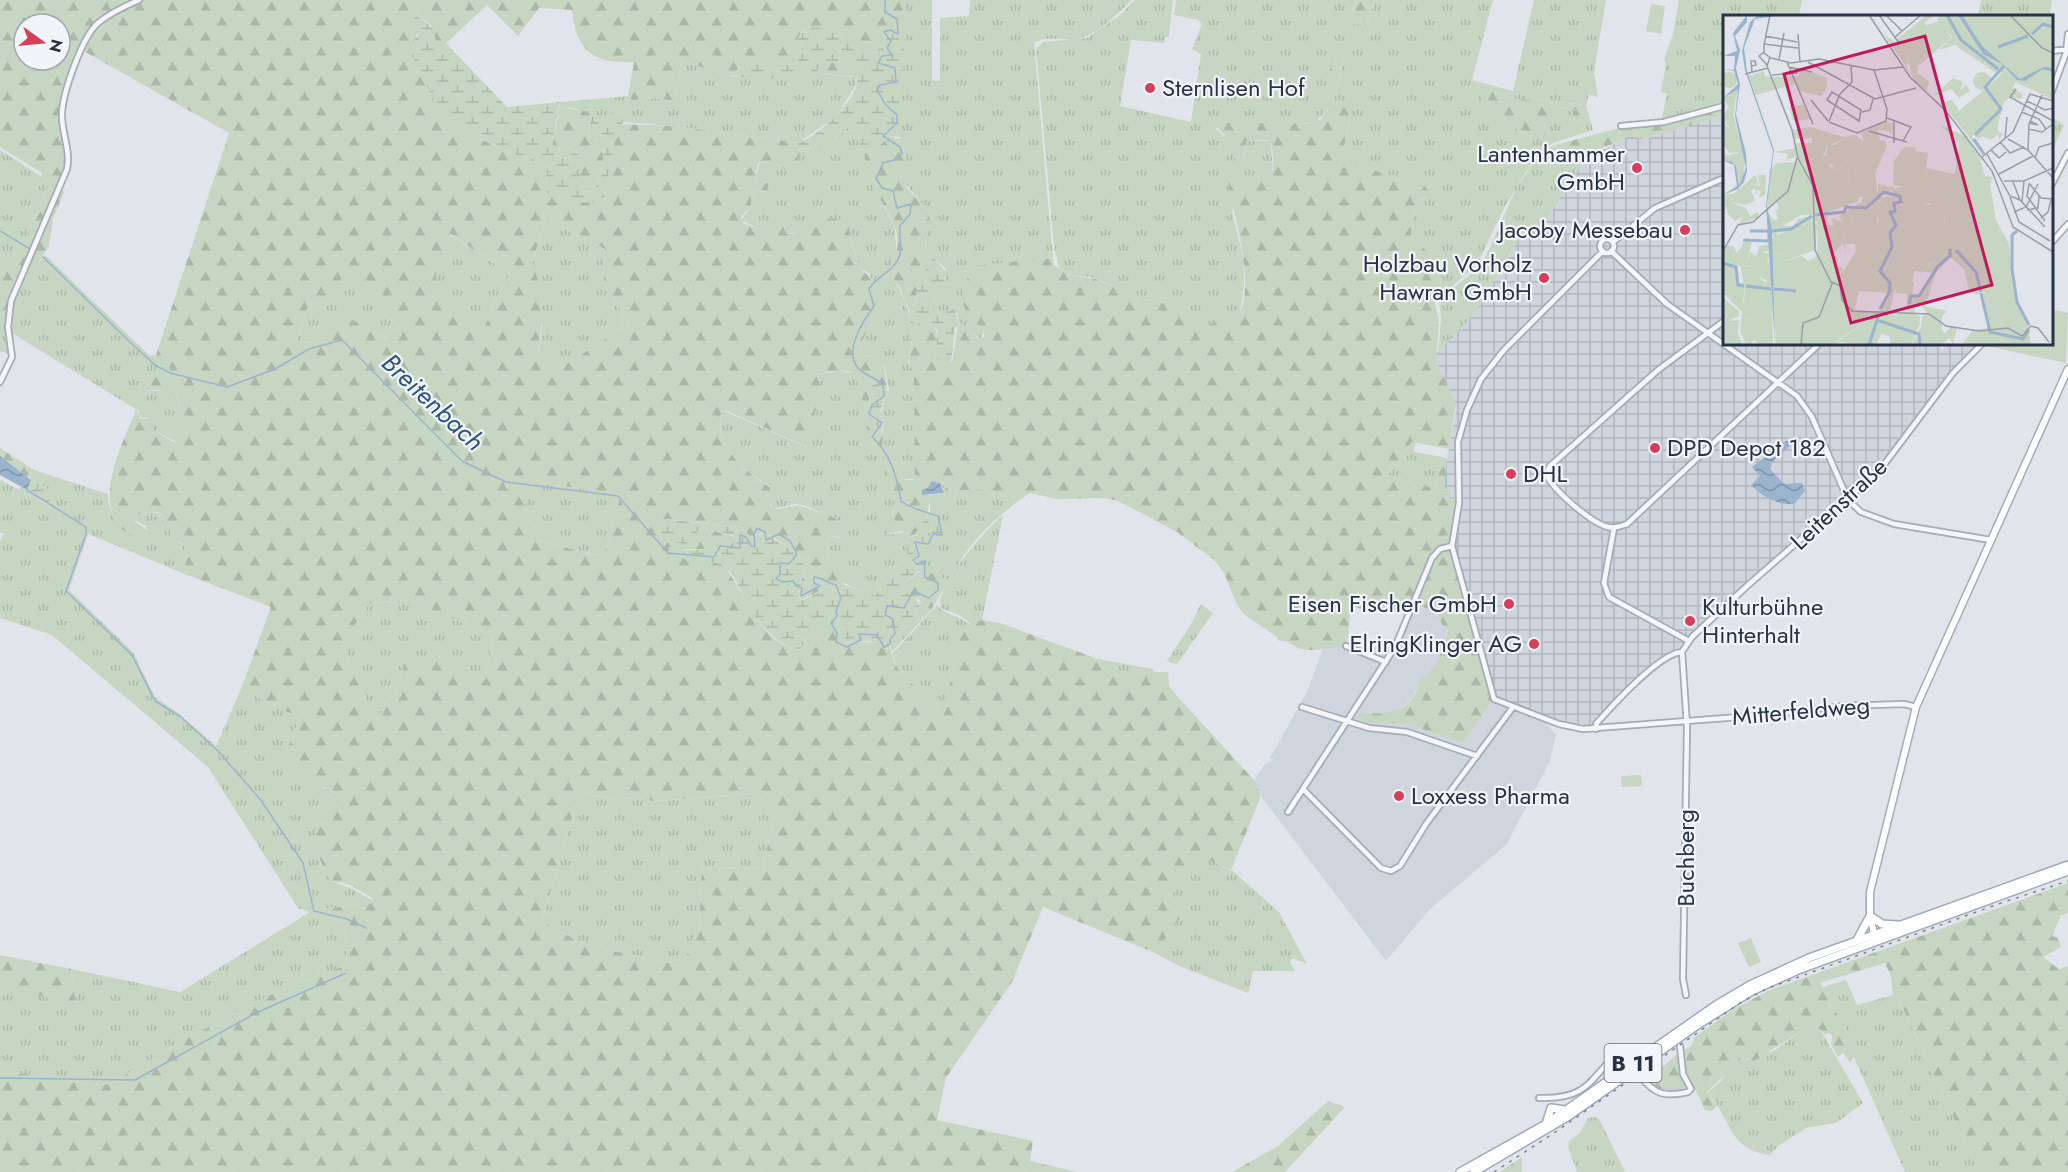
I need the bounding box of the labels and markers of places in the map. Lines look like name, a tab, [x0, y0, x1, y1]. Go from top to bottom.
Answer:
place label: Sternlisen Hof	[1162, 70, 1306, 105]
marker: Sternlisen Hof	[1143, 81, 1157, 95]
place label: Lantenhammer GmbH	[1477, 136, 1626, 199]
marker: Lantenhammer GmbH	[1630, 161, 1644, 175]
place label: Jacoby Messebau	[1496, 212, 1673, 247]
marker: Jacoby Messebau	[1678, 223, 1692, 237]
place label: Holzbau Vorholz Hawran GmbH	[1363, 246, 1532, 309]
marker: Holzbau Vorholz Hawran GmbH	[1537, 271, 1551, 285]
place label: DPD Depot 182	[1667, 430, 1826, 465]
marker: DPD Depot 182	[1648, 441, 1662, 455]
place label: DHL	[1523, 456, 1567, 491]
marker: DHL	[1504, 467, 1518, 481]
place label: Eisen Fischer GmbH	[1288, 586, 1497, 621]
place label: Kulturbühne Hinterhalt	[1702, 589, 1823, 652]
marker: Eisen Fischer GmbH	[1502, 597, 1516, 611]
marker: Kulturbühne Hinterhalt	[1683, 614, 1697, 628]
place label: ElringKlinger AG	[1349, 626, 1522, 661]
marker: ElringKlinger AG	[1527, 637, 1541, 651]
place label: Loxxess Pharma	[1411, 778, 1570, 813]
marker: Loxxess Pharma	[1392, 789, 1406, 803]

